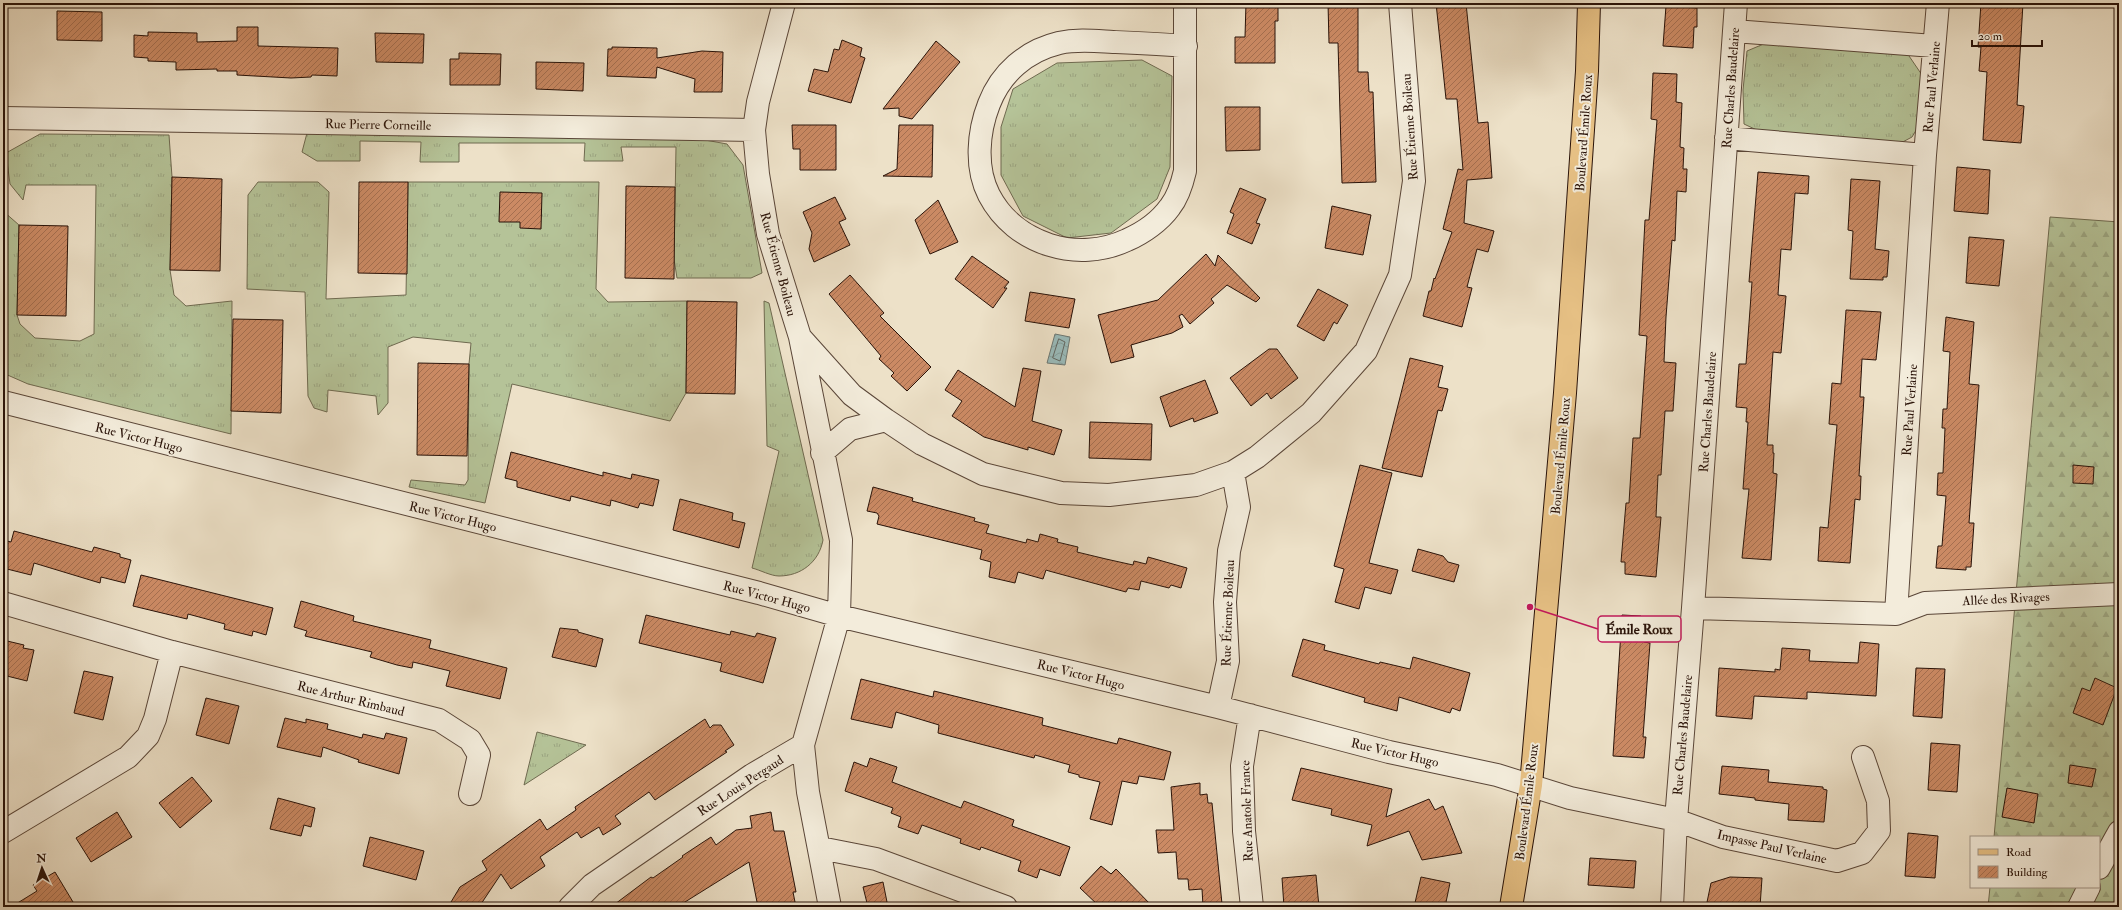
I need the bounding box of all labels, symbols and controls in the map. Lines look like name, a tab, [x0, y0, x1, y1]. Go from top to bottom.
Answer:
scale bar	[1972, 22, 2042, 48]
street label: Rue Charles Baudelaire	[1719, 26, 1743, 149]
text: 20 m	[1978, 29, 2003, 44]
street label: Rue Paul Verlaine	[1920, 40, 1944, 134]
street label: Rue Étienne Boileau	[1397, 73, 1422, 181]
street label: Boulevard Émile Roux	[1571, 74, 1596, 192]
street label: Rue Pierre Corneille	[325, 116, 432, 134]
street label: Rue Étienne Boileau	[756, 210, 801, 318]
street label: Rue Charles Baudelaire	[1696, 350, 1720, 473]
street label: Rue Paul Verlaine	[1899, 363, 1921, 457]
street label: Boulevard Émile Roux	[1547, 397, 1574, 515]
street label: Rue Victor Hugo	[93, 419, 184, 457]
street label: Rue Victor Hugo	[407, 498, 498, 536]
street label: Rue Étienne Boileau	[1217, 559, 1238, 667]
street label: Rue Victor Hugo	[721, 578, 812, 616]
street label: Allée des Rivages	[1961, 589, 2051, 609]
callout: Émile Roux	[1598, 616, 1681, 642]
text: Émile Roux	[1605, 620, 1673, 638]
street label: Rue Victor Hugo	[1035, 656, 1126, 694]
street label: Rue Charles Baudelaire	[1670, 673, 1696, 796]
street label: Rue Arthur Rimbaud	[295, 678, 407, 720]
street label: Rue Victor Hugo	[1349, 735, 1440, 771]
street label: Boulevard Émile Roux	[1511, 743, 1542, 861]
street label: Rue Louis Pergaud	[694, 752, 787, 820]
street label: Rue Anatole France	[1237, 759, 1257, 862]
street label: Impasse Paul Verlaine	[1715, 827, 1829, 869]
legend	[1970, 836, 2100, 888]
text: Road	[2006, 845, 2031, 860]
north arrow	[22, 848, 62, 888]
text: N	[35, 852, 48, 865]
text: Building	[2006, 865, 2049, 880]

